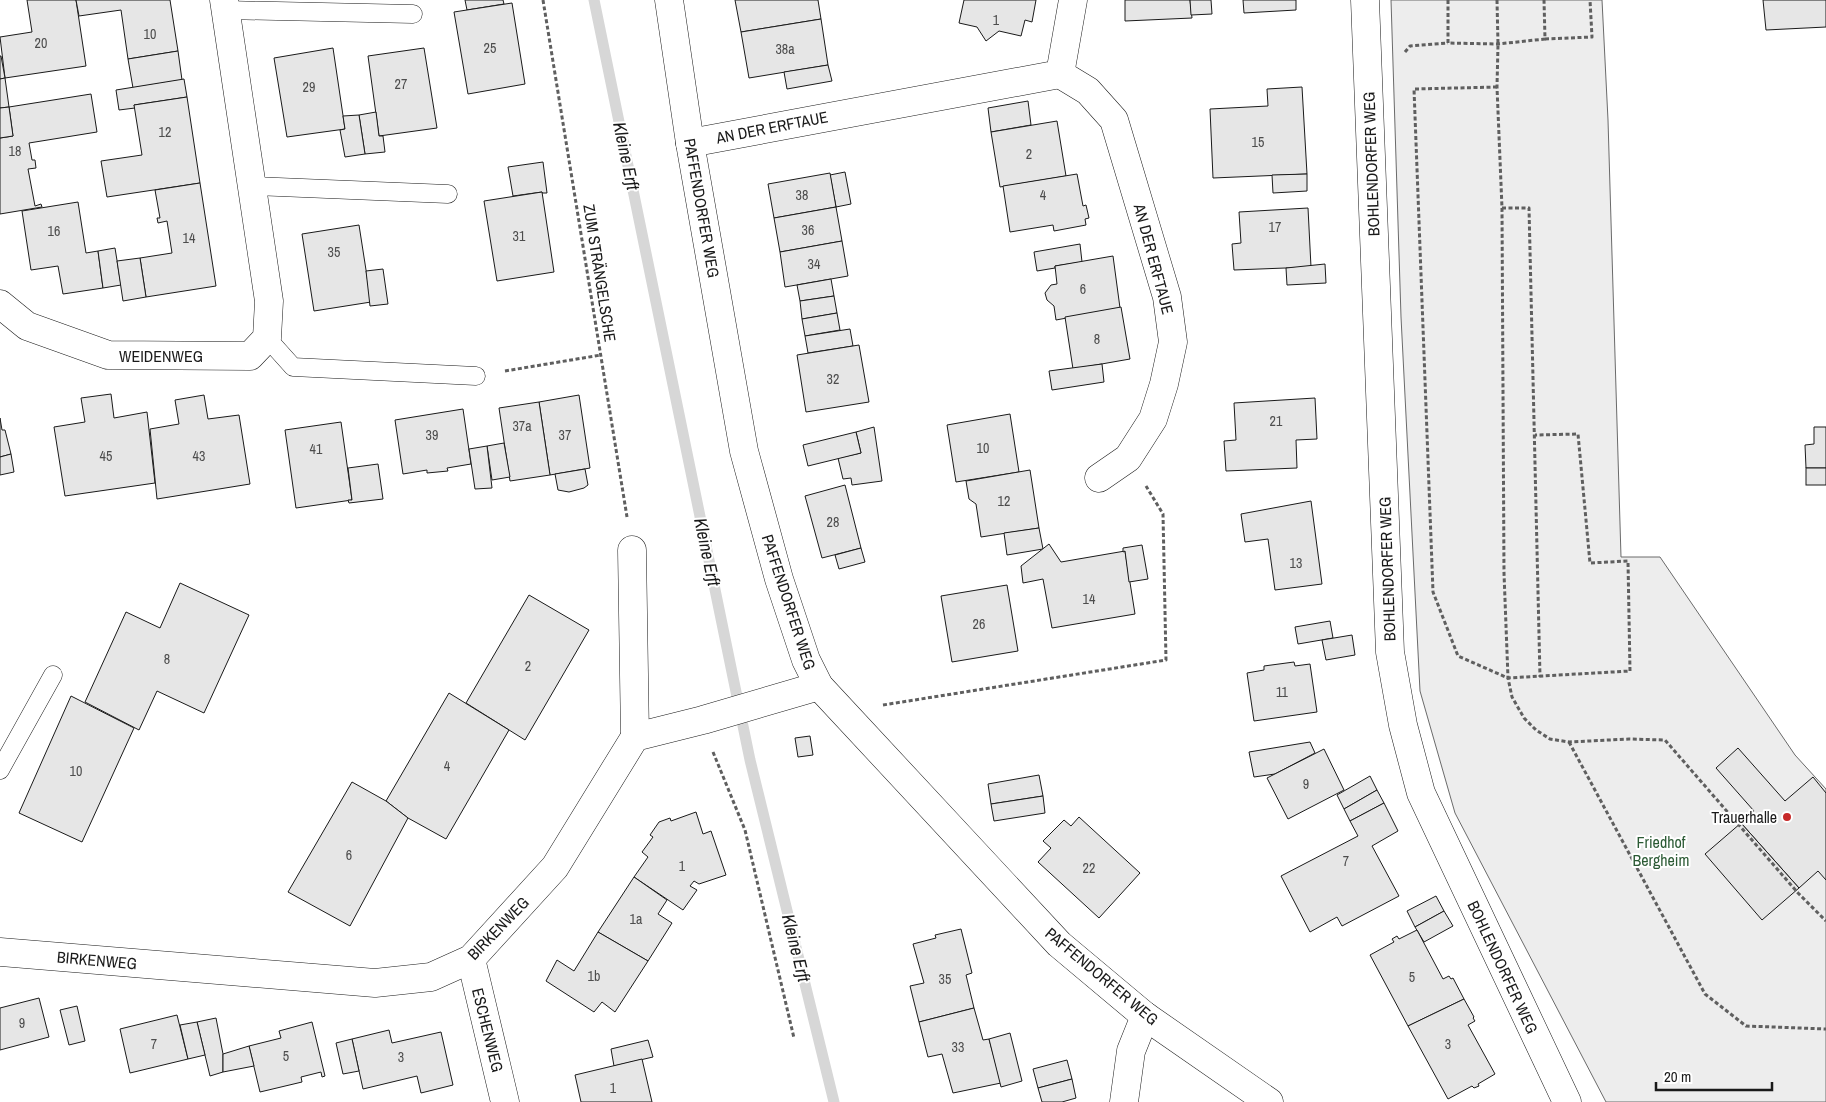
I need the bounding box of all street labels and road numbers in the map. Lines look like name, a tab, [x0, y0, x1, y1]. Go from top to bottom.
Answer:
street label: BOHLENDORFER WEG	[1357, 91, 1385, 237]
street label: AN DER ERFTAUE	[713, 105, 830, 149]
street label: PAFFENDORFER WEG	[679, 137, 725, 279]
street label: AN DER ERFTAUE	[1128, 200, 1179, 317]
street label: ZUM STRÄNGELSCHE	[578, 203, 622, 343]
street label: WEIDENWEG	[119, 345, 203, 367]
street label: BOHLENDORFER WEG	[1373, 496, 1401, 642]
street label: PAFFENDORFER WEG	[757, 531, 821, 673]
street label: BIRKENWEG	[462, 892, 534, 964]
street label: BOHLENDORFER WEG	[1463, 897, 1543, 1037]
street label: PAFFENDORFER WEG	[1041, 922, 1163, 1030]
street label: BIRKENWEG	[56, 946, 138, 974]
street label: ESCHENWEG	[467, 986, 509, 1074]

